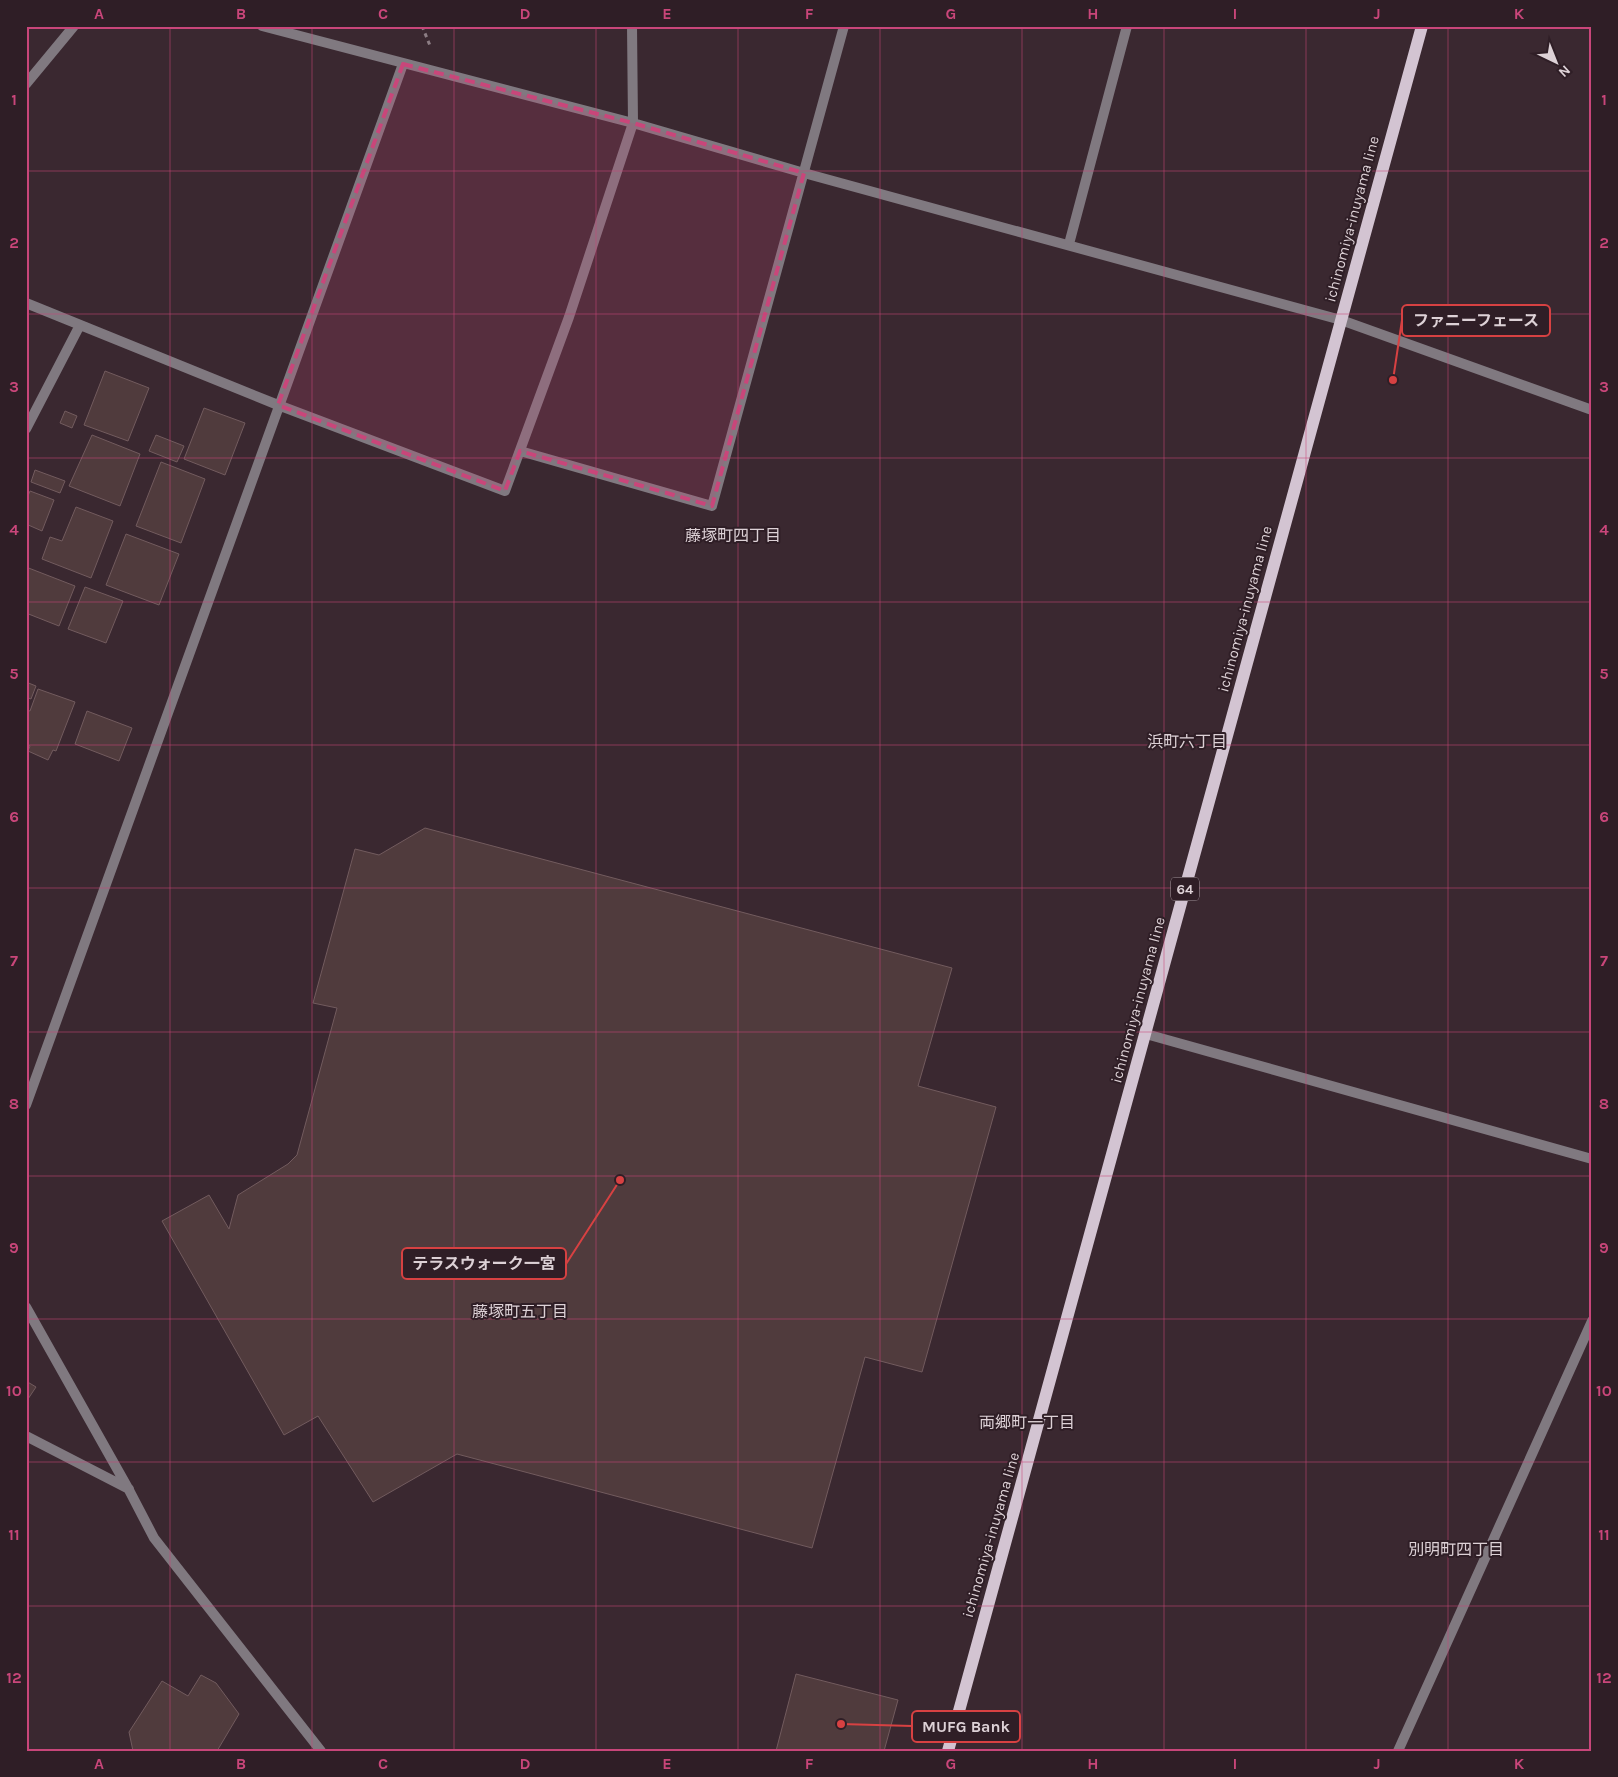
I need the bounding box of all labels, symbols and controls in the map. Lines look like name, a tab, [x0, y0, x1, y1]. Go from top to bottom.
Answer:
text: A	[94, 4, 104, 23]
text: B	[236, 4, 246, 23]
text: C	[378, 4, 388, 23]
text: D	[520, 4, 531, 23]
text: E	[662, 4, 672, 23]
text: F	[805, 4, 814, 23]
text: G	[946, 4, 956, 23]
text: H	[1087, 4, 1099, 23]
text: I	[1233, 4, 1237, 23]
text: J	[1373, 4, 1381, 23]
text: K	[1514, 4, 1525, 23]
north arrow	[1530, 38, 1580, 88]
text: N	[1555, 61, 1574, 81]
text: 1	[11, 90, 17, 109]
text: 1	[1601, 90, 1607, 109]
street label: ichinomiya-inuyama line	[1321, 134, 1383, 304]
text: 2	[9, 233, 19, 252]
text: 2	[1599, 233, 1609, 252]
callout: ファニーフェース	[1402, 305, 1550, 336]
text: ファニーフェース	[1413, 311, 1539, 330]
text: 3	[9, 377, 19, 396]
text: 3	[1599, 377, 1609, 396]
text: 4	[9, 520, 19, 539]
text: 4	[1599, 520, 1609, 539]
street label: ichinomiya-inuyama line	[1214, 524, 1276, 694]
district label: 藤塚町四丁目	[685, 526, 781, 545]
text: 5	[9, 664, 19, 683]
text: 5	[1599, 664, 1609, 683]
district label: 浜町六丁目	[1147, 732, 1227, 751]
text: 6	[9, 807, 19, 826]
text: 6	[1599, 807, 1609, 826]
road number: 64	[1171, 878, 1199, 901]
street label: ichinomiya-inuyama line	[1107, 915, 1169, 1085]
text: 7	[10, 951, 18, 970]
text: 7	[1600, 951, 1608, 970]
text: 8	[9, 1094, 19, 1113]
text: 8	[1599, 1094, 1609, 1113]
text: 9	[9, 1238, 19, 1257]
text: 9	[1599, 1238, 1609, 1257]
callout: テラスウォーク一宮	[402, 1248, 566, 1279]
text: テラスウォーク一宮	[412, 1254, 556, 1273]
district label: 藤塚町五丁目	[472, 1302, 568, 1321]
text: 10	[6, 1381, 22, 1400]
text: 10	[1596, 1381, 1612, 1400]
district label: 両郷町一丁目	[979, 1413, 1075, 1432]
street label: ichinomiya-inuyama line	[959, 1450, 1023, 1620]
text: 11	[8, 1525, 20, 1544]
text: 11	[1598, 1525, 1610, 1544]
district label: 別明町四丁目	[1408, 1540, 1504, 1559]
text: 12	[6, 1668, 22, 1687]
text: 12	[1596, 1668, 1612, 1687]
callout: MUFG Bank	[912, 1711, 1020, 1742]
text: MUFG Bank	[922, 1717, 1010, 1736]
text: A	[94, 1754, 104, 1773]
text: B	[236, 1754, 246, 1773]
text: C	[378, 1754, 388, 1773]
text: D	[520, 1754, 531, 1773]
text: E	[662, 1754, 672, 1773]
text: F	[805, 1754, 814, 1773]
text: G	[946, 1754, 956, 1773]
text: H	[1087, 1754, 1099, 1773]
text: I	[1233, 1754, 1237, 1773]
text: J	[1373, 1754, 1381, 1773]
text: K	[1514, 1754, 1525, 1773]

